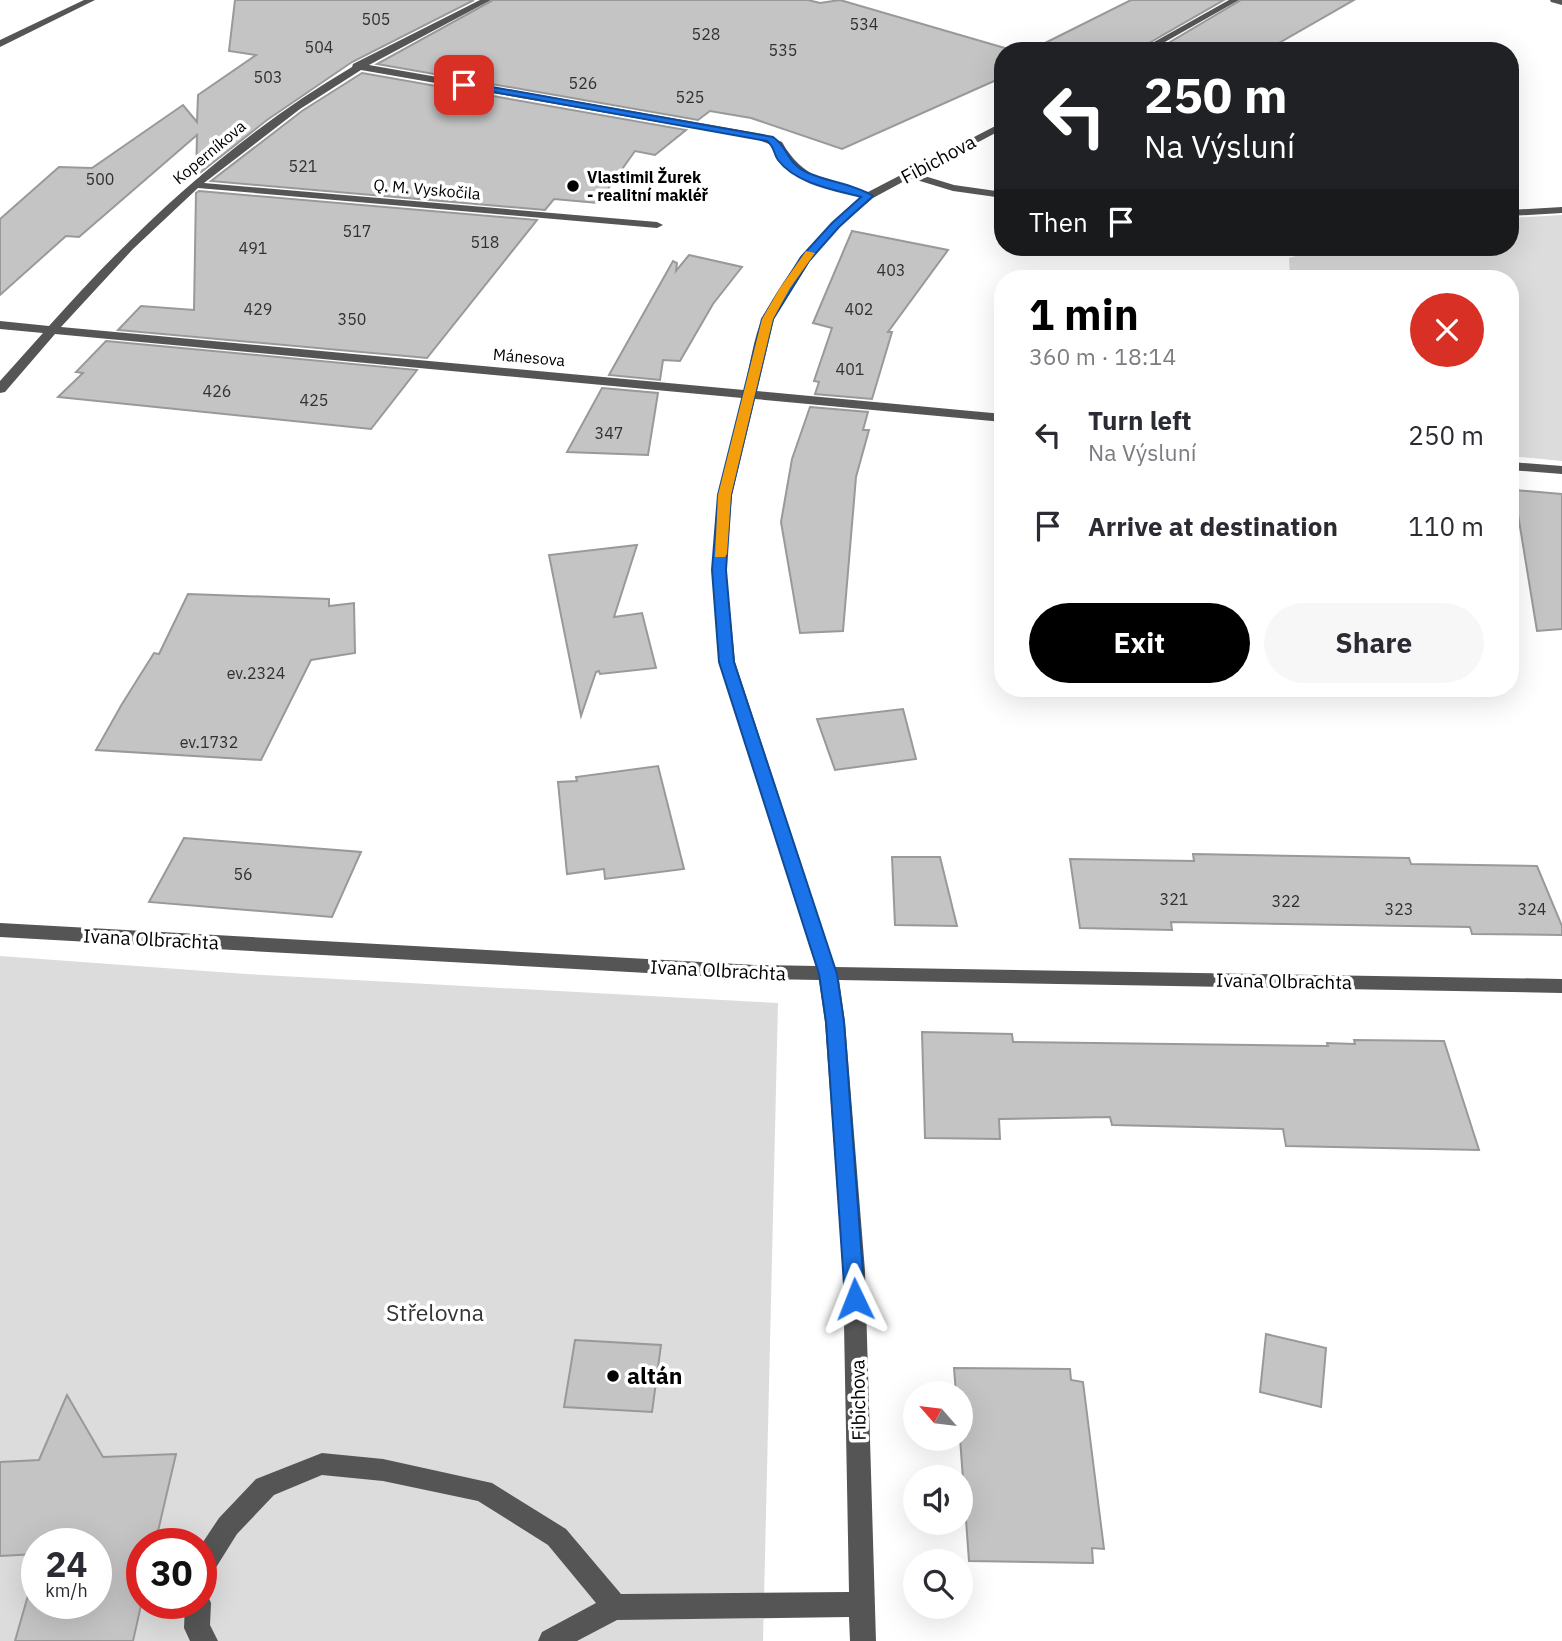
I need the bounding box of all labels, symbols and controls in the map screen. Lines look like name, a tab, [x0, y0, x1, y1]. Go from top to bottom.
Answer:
house number: 505	[362, 9, 390, 29]
house number: 534	[850, 14, 878, 34]
house number: 528	[692, 24, 720, 44]
house number: 504	[305, 37, 333, 57]
house number: 535	[769, 40, 797, 60]
pin	[434, 55, 494, 115]
text: 250 m	[1144, 63, 1288, 126]
icon: arrive	[445, 66, 483, 104]
house number: 503	[254, 67, 282, 87]
icon: left	[1029, 70, 1120, 161]
house number: 526	[569, 73, 597, 93]
house number: 525	[676, 87, 704, 107]
street label: Koperníkova	[168, 115, 250, 188]
text: Na Výsluní	[1144, 125, 1295, 167]
street label: Fibichova	[896, 129, 980, 189]
house number: 521	[289, 156, 317, 176]
place label: Vlastimil Žurek - realitní makléř	[587, 166, 709, 205]
house number: 500	[86, 169, 114, 189]
street label: Q. M. Vyskočila	[373, 174, 482, 204]
marker: Vlastimil Žurek - realitní makléř	[565, 178, 581, 194]
icon: arrive	[1102, 203, 1140, 241]
text: Then	[1029, 205, 1088, 239]
house number: 517	[343, 221, 371, 241]
house number: 518	[471, 232, 499, 252]
house number: 491	[239, 238, 267, 258]
house number: 403	[877, 260, 905, 280]
text: 1 min	[1029, 287, 1139, 342]
button: close	[1410, 293, 1484, 367]
house number: 429	[244, 299, 272, 319]
house number: 402	[845, 299, 873, 319]
house number: 350	[338, 309, 366, 329]
text: 360 m · 18:14	[1029, 341, 1176, 371]
street label: Mánesova	[492, 344, 566, 370]
house number: 401	[836, 359, 864, 379]
house number: 426	[203, 381, 231, 401]
house number: 425	[300, 390, 328, 410]
text: Turn left	[1088, 403, 1191, 437]
icon: left	[1029, 416, 1067, 454]
text: 250 m	[1408, 418, 1484, 452]
house number: 347	[595, 423, 623, 443]
text: Na Výsluní	[1088, 437, 1196, 467]
icon: arrive	[1029, 507, 1067, 545]
text: Arrive at destination	[1088, 509, 1338, 543]
text: 110 m	[1408, 509, 1484, 543]
button: Exit	[1029, 603, 1250, 683]
button: Share	[1264, 603, 1484, 683]
house number: ev.2324	[227, 663, 285, 683]
house number: ev.1732	[180, 732, 238, 752]
house number: 56	[233, 864, 253, 884]
house number: 321	[1160, 889, 1188, 909]
house number: 322	[1272, 891, 1300, 911]
house number: 323	[1385, 899, 1413, 919]
house number: 324	[1518, 899, 1546, 919]
street label: Ivana Olbrachta	[82, 923, 220, 955]
street label: Ivana Olbrachta	[649, 954, 787, 986]
street label: Ivana Olbrachta	[1216, 968, 1352, 994]
position arrow	[818, 1262, 892, 1336]
park label: Střelovna	[386, 1297, 484, 1327]
street label: Fibichova	[845, 1359, 871, 1441]
place label: altán	[627, 1360, 683, 1390]
marker: altán	[605, 1368, 621, 1384]
north arrow	[903, 1381, 973, 1451]
map controls	[903, 1381, 973, 1619]
button: sound	[903, 1465, 973, 1535]
speed limit sign: 30	[126, 1528, 217, 1619]
text: 24	[45, 1541, 88, 1587]
button: search	[903, 1549, 973, 1619]
text: km/h	[45, 1579, 88, 1602]

